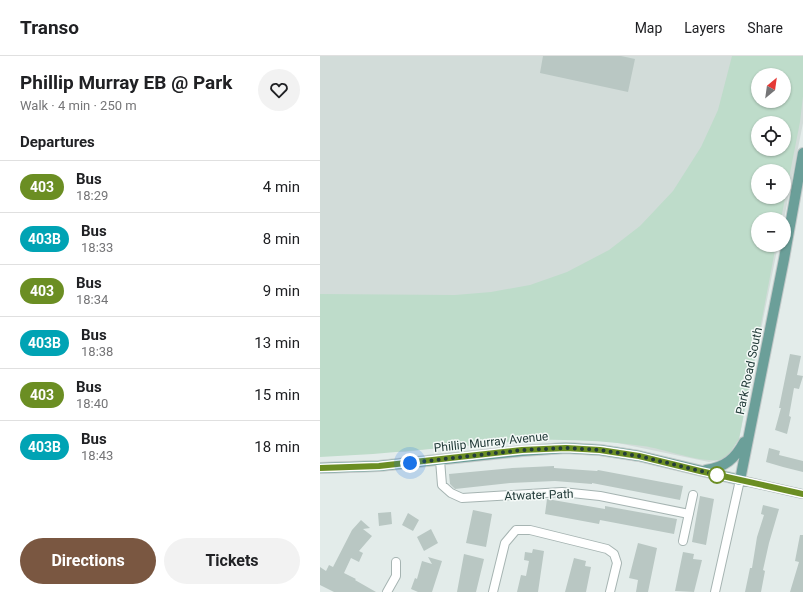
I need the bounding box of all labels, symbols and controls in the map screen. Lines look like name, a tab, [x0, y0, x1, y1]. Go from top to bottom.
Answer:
text: Transo	[20, 16, 79, 39]
text: Map	[635, 20, 662, 36]
text: Layers	[684, 20, 725, 36]
text: Share	[747, 20, 783, 36]
north arrow	[751, 68, 791, 108]
map controls	[751, 68, 791, 252]
button: heart	[258, 69, 300, 111]
text: Phillip Murray EB @ Park	[20, 71, 232, 94]
text: Walk · 4 min · 250 m	[20, 98, 137, 113]
button: locate	[751, 116, 791, 156]
text: Departures	[20, 133, 95, 151]
button: +	[751, 164, 791, 204]
text: Bus	[76, 170, 102, 188]
text: 4 min	[263, 178, 300, 196]
text: 403	[30, 179, 54, 195]
text: 18:29	[76, 188, 108, 203]
button: −	[751, 212, 791, 252]
text: Bus	[81, 222, 107, 240]
text: 8 min	[263, 230, 300, 248]
text: 403B	[28, 231, 61, 247]
text: 18:33	[81, 240, 113, 255]
text: Bus	[76, 274, 102, 292]
text: 9 min	[263, 282, 300, 300]
text: 403	[30, 283, 54, 299]
text: 18:34	[76, 292, 108, 307]
text: Bus	[81, 326, 107, 344]
street label: Park Road South	[733, 326, 765, 416]
text: 13 min	[254, 334, 300, 352]
text: 403B	[28, 335, 61, 351]
text: 18:38	[81, 344, 113, 359]
text: Bus	[76, 378, 102, 396]
text: 15 min	[254, 386, 300, 404]
text: 403	[30, 387, 54, 403]
text: 18:40	[76, 396, 108, 411]
street label: Phillip Murray Avenue	[433, 429, 549, 455]
text: Bus	[81, 430, 107, 448]
text: 18 min	[254, 438, 300, 456]
text: 403B	[28, 439, 61, 455]
text: 18:43	[81, 448, 113, 463]
your location	[400, 453, 420, 473]
unlabelled marker	[708, 466, 726, 484]
street label: Atwater Path	[504, 487, 574, 503]
button: Directions	[20, 538, 156, 584]
button: Tickets	[164, 538, 300, 584]

